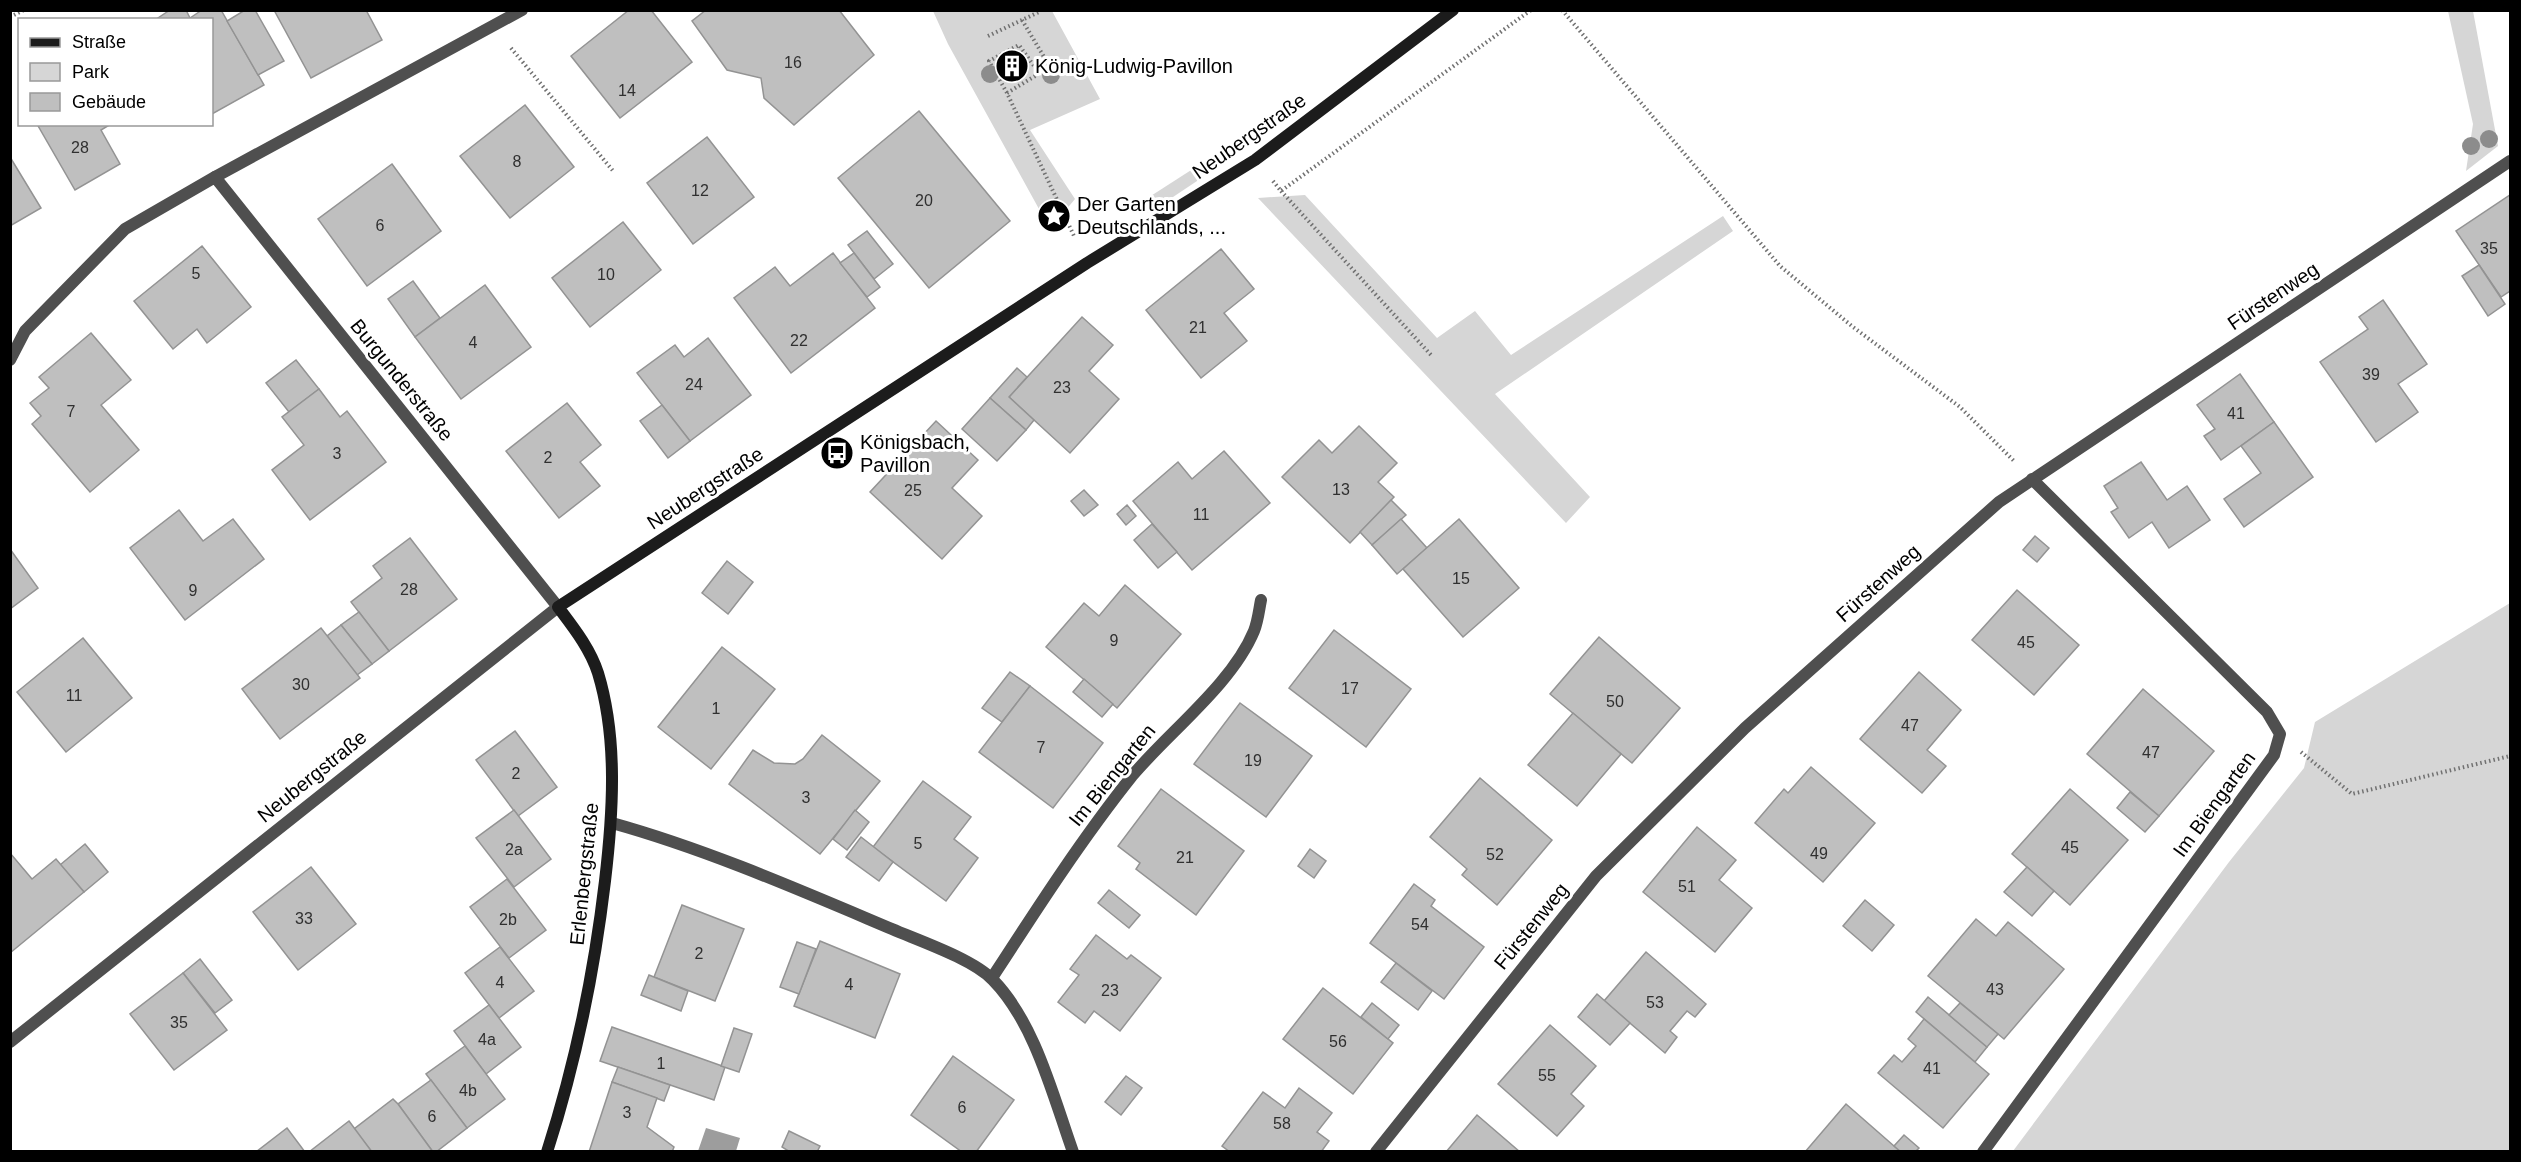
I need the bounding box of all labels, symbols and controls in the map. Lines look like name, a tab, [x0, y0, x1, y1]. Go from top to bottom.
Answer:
legend	[18, 18, 213, 126]
text: Straße	[72, 32, 126, 52]
building icon: König-Ludwig-Pavillon	[994, 48, 1030, 84]
house number: 16	[784, 54, 802, 71]
place label: König-Ludwig-Pavillon	[1035, 55, 1233, 77]
text: Park	[72, 62, 110, 82]
house number: 14	[618, 82, 636, 99]
street label: Neubergstraße	[1188, 89, 1310, 183]
text: Gebäude	[72, 92, 146, 112]
house number: 28	[71, 139, 89, 156]
house number: 8	[513, 153, 522, 170]
house number: 12	[691, 182, 709, 199]
house number: 20	[915, 192, 933, 209]
place label: Der Garten Deutschlands, ...	[1077, 193, 1226, 238]
place icon: Der Garten Deutschlands, ...	[1036, 198, 1072, 234]
house number: 6	[376, 217, 385, 234]
house number: 35	[2480, 240, 2498, 257]
street label: Fürstenweg	[2224, 258, 2322, 334]
house number: 5	[192, 265, 201, 282]
house number: 10	[597, 266, 615, 283]
street label: Burgunderstraße	[346, 315, 458, 445]
house number: 21	[1189, 319, 1207, 336]
house number: 22	[790, 332, 808, 349]
house number: 4	[469, 334, 478, 351]
house number: 39	[2362, 366, 2380, 383]
house number: 24	[685, 376, 703, 393]
house number: 23	[1053, 379, 1071, 396]
house number: 7	[67, 403, 76, 420]
house number: 41	[2227, 405, 2245, 422]
place label: Königsbach, Pavillon	[860, 431, 970, 476]
bus stop icon: Königsbach, Pavillon	[819, 435, 855, 471]
street label: Neubergstraße	[643, 442, 767, 534]
house number: 3	[333, 445, 342, 462]
house number: 2	[544, 449, 553, 466]
house number: 13	[1332, 481, 1350, 498]
house number: 25	[904, 482, 922, 499]
house number: 11	[1193, 506, 1209, 523]
street label: Fürstenweg	[1832, 540, 1924, 626]
house number: 15	[1452, 570, 1470, 587]
house number: 28	[400, 581, 418, 598]
house number: 9	[189, 582, 198, 599]
house number: 9	[1110, 632, 1119, 649]
house number: 45	[2017, 634, 2035, 651]
house number: 30	[292, 676, 310, 693]
house number: 17	[1341, 680, 1359, 697]
house number: 11	[66, 687, 82, 704]
house number: 50	[1606, 693, 1624, 710]
house number: 1	[712, 700, 721, 717]
house number: 47	[1901, 717, 1919, 734]
street label: Im Biengarten	[1064, 720, 1160, 830]
street label: Neubergstraße	[253, 725, 371, 827]
house number: 7	[1037, 739, 1046, 756]
house number: 47	[2142, 744, 2160, 761]
street label: Im Biengarten	[2169, 747, 2259, 861]
house number: 19	[1244, 752, 1262, 769]
house number: 2	[512, 765, 521, 782]
house number: 3	[802, 789, 811, 806]
street label: Erlenbergstraße	[566, 802, 602, 946]
house number: 5	[914, 835, 923, 852]
house number: 45	[2061, 839, 2079, 856]
house number: 2a	[505, 841, 523, 858]
house number: 49	[1810, 845, 1828, 862]
house number: 52	[1486, 846, 1504, 863]
house number: 21	[1176, 849, 1194, 866]
street label: Fürstenweg	[1490, 878, 1572, 974]
house number: 51	[1678, 878, 1696, 895]
house number: 33	[295, 910, 313, 927]
house number: 2b	[499, 911, 517, 928]
house number: 54	[1411, 916, 1429, 933]
house number: 2	[695, 945, 704, 962]
house number: 4	[496, 974, 505, 991]
house number: 4	[845, 976, 854, 993]
house number: 43	[1986, 981, 2004, 998]
house number: 23	[1101, 982, 1119, 999]
house number: 53	[1646, 994, 1664, 1011]
house number: 35	[170, 1014, 188, 1031]
house number: 4a	[478, 1031, 496, 1048]
house number: 56	[1329, 1033, 1347, 1050]
house number: 1	[657, 1055, 666, 1072]
house number: 41	[1923, 1060, 1941, 1077]
house number: 55	[1538, 1067, 1556, 1084]
house number: 4b	[459, 1082, 477, 1099]
house number: 6	[958, 1099, 967, 1116]
house number: 3	[623, 1104, 632, 1121]
house number: 6	[428, 1108, 437, 1125]
house number: 58	[1273, 1115, 1291, 1132]

